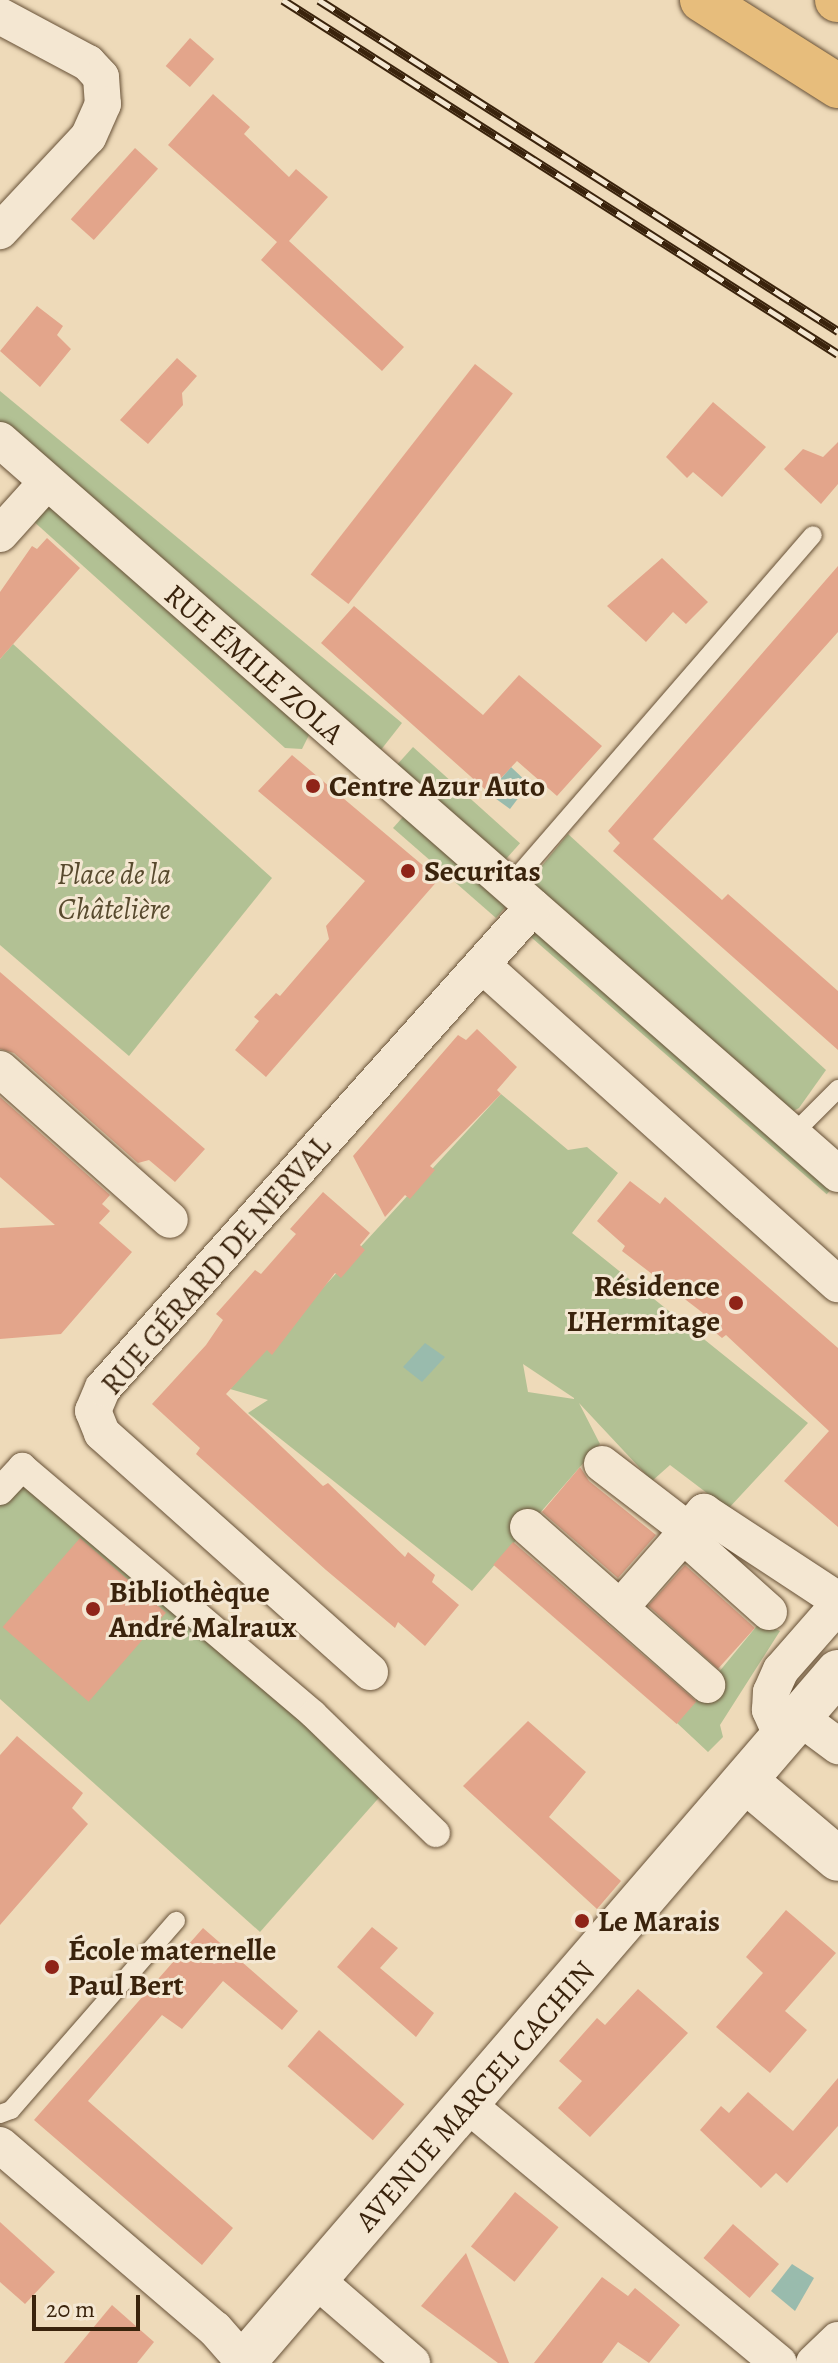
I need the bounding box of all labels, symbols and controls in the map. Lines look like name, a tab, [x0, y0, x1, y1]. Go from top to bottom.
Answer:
street label: RUE ÉMILE ZOLA	[157, 576, 351, 752]
place label: Centre Azur Auto	[329, 768, 545, 804]
marker: Centre Azur Auto	[304, 777, 322, 795]
place label: Securitas	[424, 853, 541, 889]
park label: Place de la Châtelière	[57, 856, 171, 926]
marker: Securitas	[399, 862, 417, 880]
street label: RUE GÉRARD DE NERVAL	[93, 1128, 339, 1402]
place label: Résidence L'Hermitage	[566, 1268, 720, 1338]
marker: Résidence L'Hermitage	[727, 1294, 745, 1312]
place label: Bibliothèque André Malraux	[109, 1574, 296, 1644]
marker: Bibliothèque André Malraux	[84, 1600, 102, 1618]
place label: Le Marais	[598, 1903, 720, 1939]
marker: Le Marais	[573, 1912, 591, 1930]
place label: École maternelle Paul Bert	[68, 1932, 276, 2002]
street label: AVENUE MARCEL CACHIN	[348, 1953, 602, 2239]
marker: École maternelle Paul Bert	[43, 1958, 61, 1976]
scale bar	[36, 2279, 144, 2329]
text: 20 m	[46, 2293, 95, 2325]

